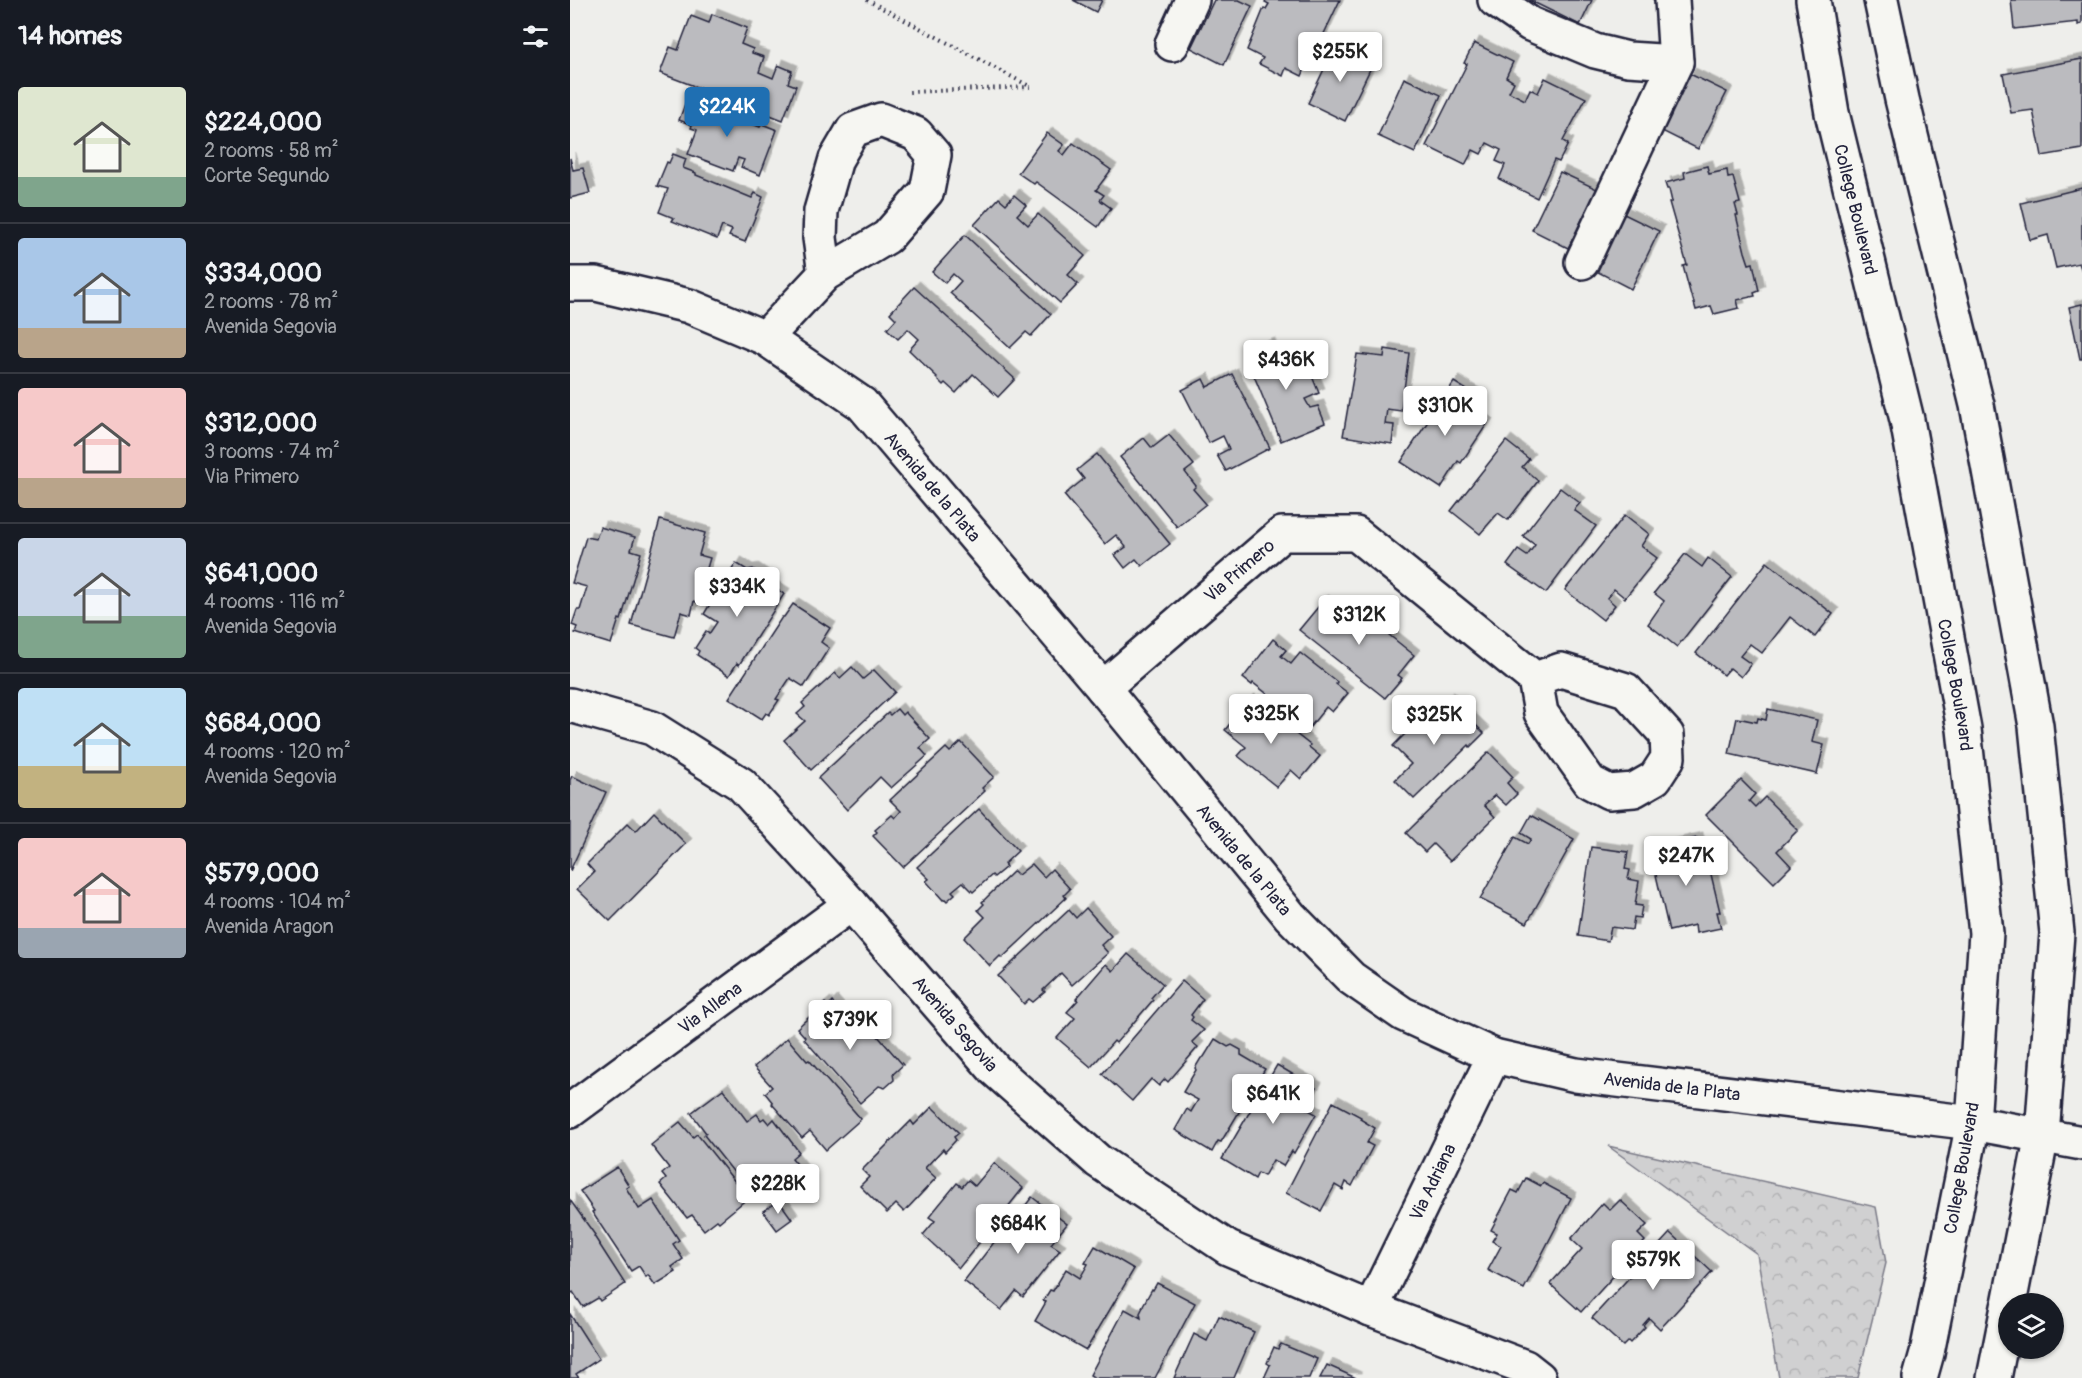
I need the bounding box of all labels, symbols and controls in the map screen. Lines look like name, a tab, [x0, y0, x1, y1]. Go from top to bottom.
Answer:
text: 14 homes	[18, 20, 122, 52]
icon: filters	[519, 20, 552, 53]
pin: $255K	[1298, 32, 1382, 83]
text: $255K	[1312, 39, 1368, 64]
pin: $224K	[685, 87, 769, 138]
text: $224K	[699, 94, 755, 119]
text: $224,000	[204, 106, 322, 138]
icon: home	[66, 111, 138, 183]
text: 2 rooms · 58 m²	[204, 138, 339, 163]
street label: College Boulevard	[1829, 142, 1883, 277]
text: Corte Segundo	[204, 163, 330, 188]
text: $334,000	[204, 257, 322, 289]
icon: home	[66, 262, 138, 334]
text: 2 rooms · 78 m²	[204, 289, 338, 314]
text: Avenida Segovia	[204, 314, 337, 339]
pin: $436K	[1244, 340, 1328, 391]
text: $436K	[1257, 347, 1315, 372]
pin: $310K	[1403, 386, 1487, 437]
text: $310K	[1417, 393, 1473, 418]
text: $312,000	[204, 407, 317, 439]
icon: home	[66, 412, 138, 484]
street label: Avenida de la Plata	[879, 427, 986, 547]
text: 3 rooms · 74 m²	[204, 439, 340, 464]
text: Via Primero	[204, 464, 299, 489]
street label: Via Primero	[1199, 534, 1280, 607]
text: $641,000	[204, 557, 318, 589]
icon: home	[66, 562, 138, 634]
pin: $334K	[695, 567, 779, 618]
text: $334K	[709, 574, 765, 599]
text: 4 rooms · 116 m²	[204, 589, 345, 614]
pin: $312K	[1317, 595, 1401, 646]
text: $312K	[1332, 602, 1386, 627]
text: Avenida Segovia	[204, 614, 337, 639]
street label: College Boulevard	[1932, 617, 1978, 752]
pin: $325K	[1229, 694, 1313, 745]
pin: $325K	[1392, 695, 1476, 746]
text: $325K	[1243, 701, 1299, 726]
text: $325K	[1406, 702, 1462, 727]
text: $684,000	[204, 707, 321, 739]
icon: home	[66, 712, 138, 784]
text: 4 rooms · 120 m²	[204, 739, 351, 764]
text: Avenida Segovia	[204, 764, 337, 789]
street label: Avenida de la Plata	[1191, 799, 1296, 920]
pin: $247K	[1644, 836, 1728, 887]
text: $247K	[1658, 843, 1714, 868]
text: $579,000	[204, 857, 319, 889]
icon: home	[66, 862, 138, 934]
text: 4 rooms · 104 m²	[204, 889, 351, 914]
text: Avenida Aragon	[204, 914, 334, 939]
street label: Avenida Segovia	[907, 971, 1003, 1077]
street label: Via Allena	[674, 977, 747, 1039]
pin: $739K	[808, 1000, 892, 1051]
text: $739K	[823, 1007, 877, 1032]
street label: Avenida de la Plata	[1602, 1067, 1742, 1106]
pin: $641K	[1231, 1074, 1315, 1125]
text: $641K	[1246, 1081, 1300, 1106]
street label: College Boulevard	[1939, 1100, 1985, 1236]
street label: Via Adriana	[1404, 1140, 1461, 1224]
pin: $228K	[736, 1164, 820, 1215]
text: $228K	[750, 1171, 806, 1196]
pin: $684K	[976, 1204, 1060, 1255]
text: $684K	[990, 1211, 1046, 1236]
pin: $579K	[1611, 1240, 1695, 1291]
text: $579K	[1626, 1247, 1680, 1272]
map controls	[1998, 1293, 2064, 1359]
button: layers	[1998, 1293, 2064, 1359]

